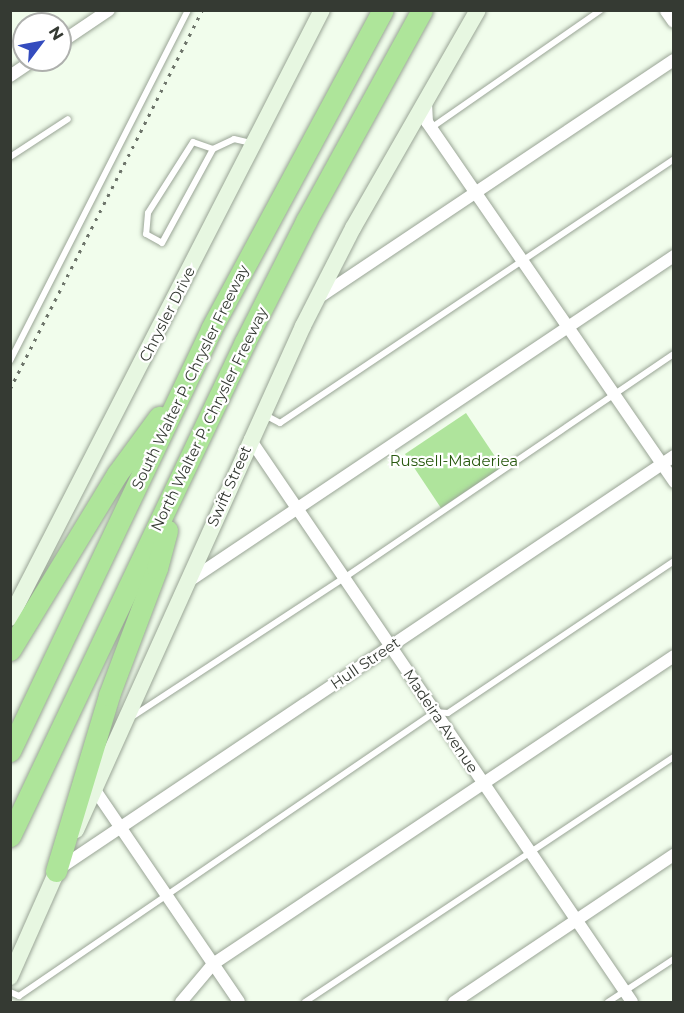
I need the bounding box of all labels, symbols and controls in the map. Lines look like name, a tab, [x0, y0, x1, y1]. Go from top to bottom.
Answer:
north arrow	[12, 12, 72, 72]
text: N	[45, 23, 67, 44]
street label: South Walter P. Chrysler Freeway	[128, 262, 252, 492]
street label: Chrysler Drive	[135, 263, 199, 365]
street label: North Walter P. Chrysler Freeway	[147, 304, 271, 534]
street label: Swift Street	[203, 443, 255, 529]
park label: Russell-Maderiea	[390, 452, 518, 470]
street label: Hull Street	[327, 633, 403, 693]
street label: Madeira Avenue	[400, 666, 482, 776]

